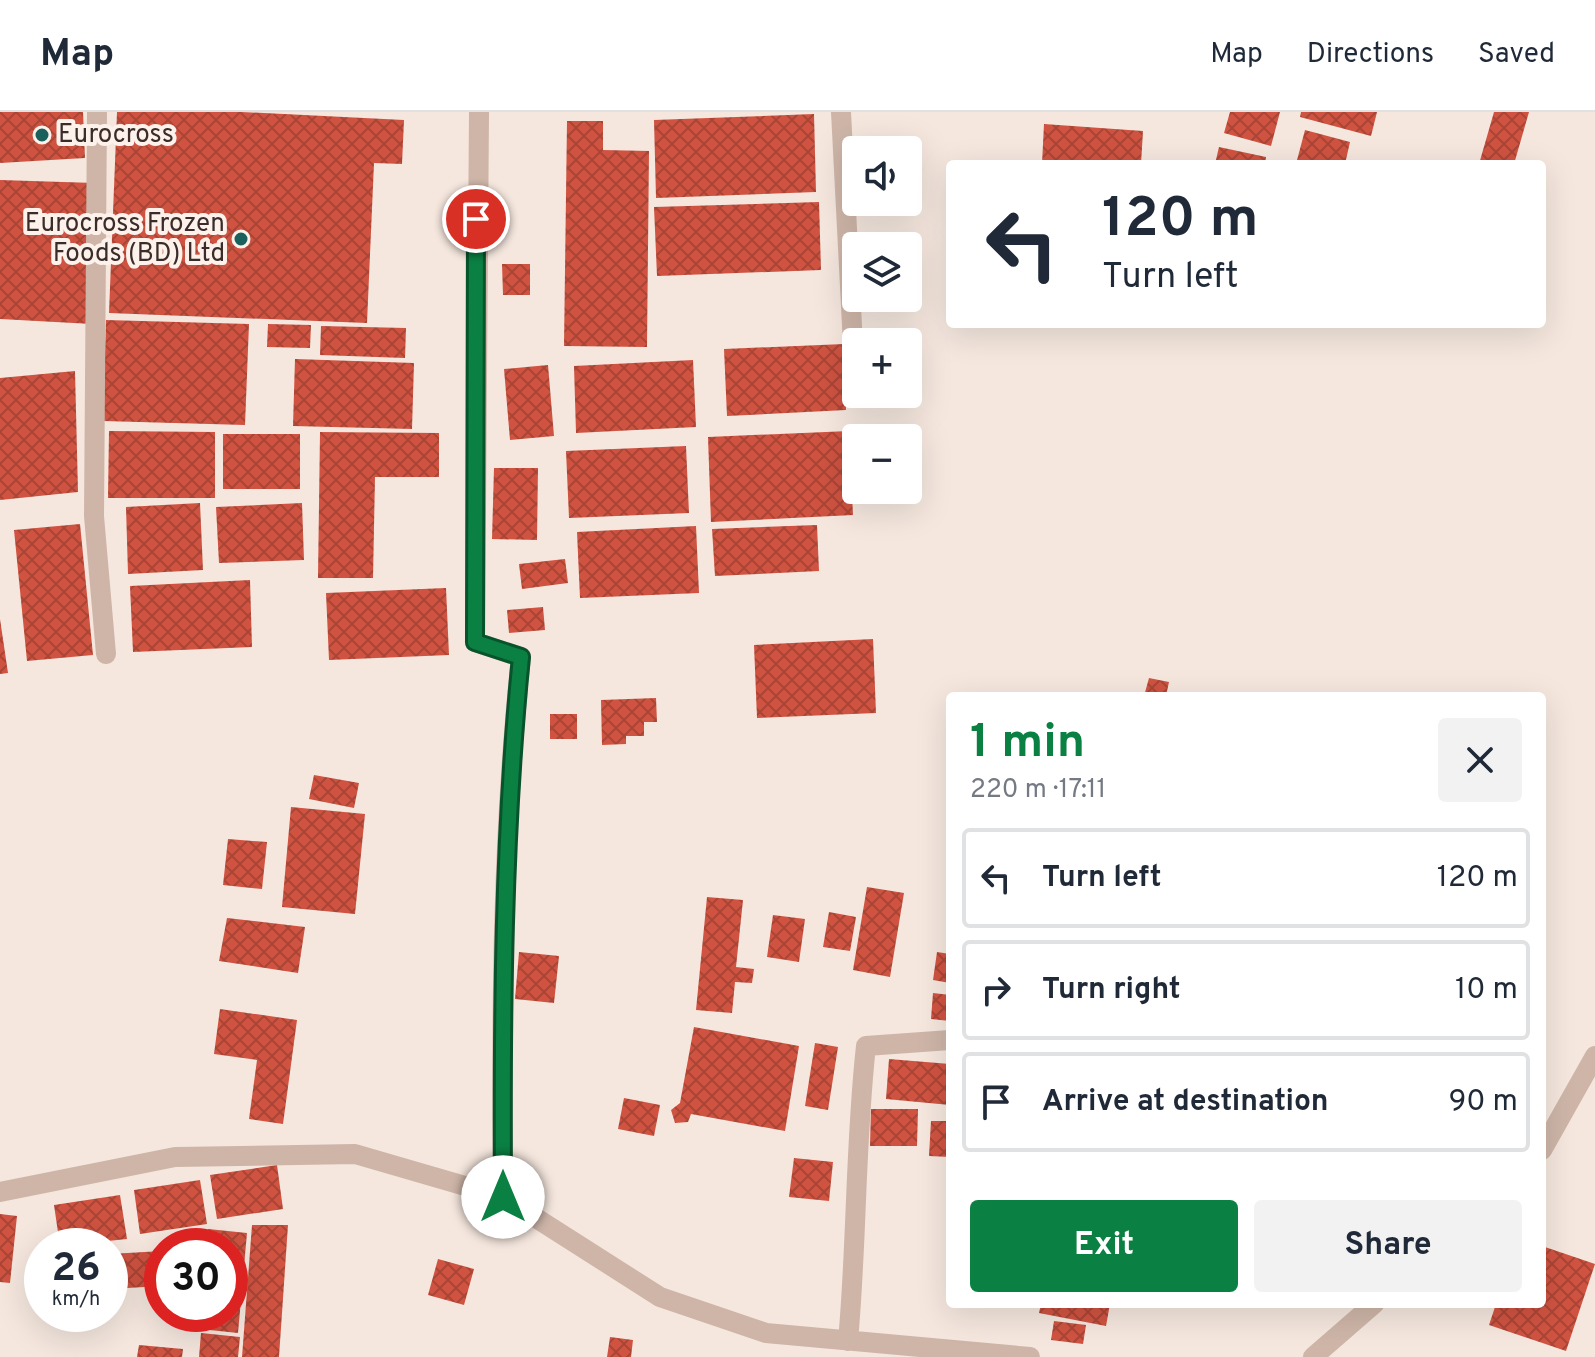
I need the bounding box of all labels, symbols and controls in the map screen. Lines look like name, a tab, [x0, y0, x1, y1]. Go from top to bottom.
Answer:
text: Map	[40, 31, 114, 80]
text: Map	[1210, 37, 1263, 73]
text: Directions	[1307, 37, 1434, 73]
text: Saved	[1478, 37, 1555, 73]
place label: Eurocross	[58, 119, 174, 152]
marker: Eurocross	[33, 126, 51, 144]
map controls	[842, 136, 922, 504]
button: sound	[842, 136, 922, 216]
pin	[442, 185, 510, 253]
text: 120 m	[1102, 186, 1259, 256]
icon: left	[970, 192, 1074, 296]
icon: arrive	[454, 197, 498, 241]
place label: Eurocross Frozen Foods (BD) Ltd	[25, 208, 225, 271]
marker: Eurocross Frozen Foods (BD) Ltd	[232, 230, 250, 248]
button: layers	[842, 232, 922, 312]
text: Turn left	[1102, 255, 1239, 301]
button: +	[842, 328, 922, 408]
button: −	[842, 424, 922, 504]
text: 1 min	[970, 714, 1085, 774]
button: close	[1438, 718, 1522, 802]
text: 220 m · 17:11	[970, 774, 1106, 807]
icon: left	[974, 856, 1018, 900]
text: Turn left	[1042, 860, 1162, 897]
text: 120 m	[1437, 860, 1518, 897]
icon: right	[974, 968, 1018, 1012]
text: Turn right	[1042, 972, 1180, 1009]
text: 10 m	[1455, 972, 1518, 1009]
icon: arrive	[974, 1080, 1018, 1124]
text: Arrive at destination	[1042, 1084, 1328, 1121]
text: 90 m	[1449, 1084, 1518, 1121]
position arrow	[461, 1155, 545, 1239]
button: Exit	[970, 1200, 1238, 1292]
button: Share	[1254, 1200, 1522, 1292]
speed limit sign: 30	[144, 1228, 248, 1332]
text: 26	[51, 1245, 101, 1295]
text: km/h	[52, 1287, 100, 1313]

